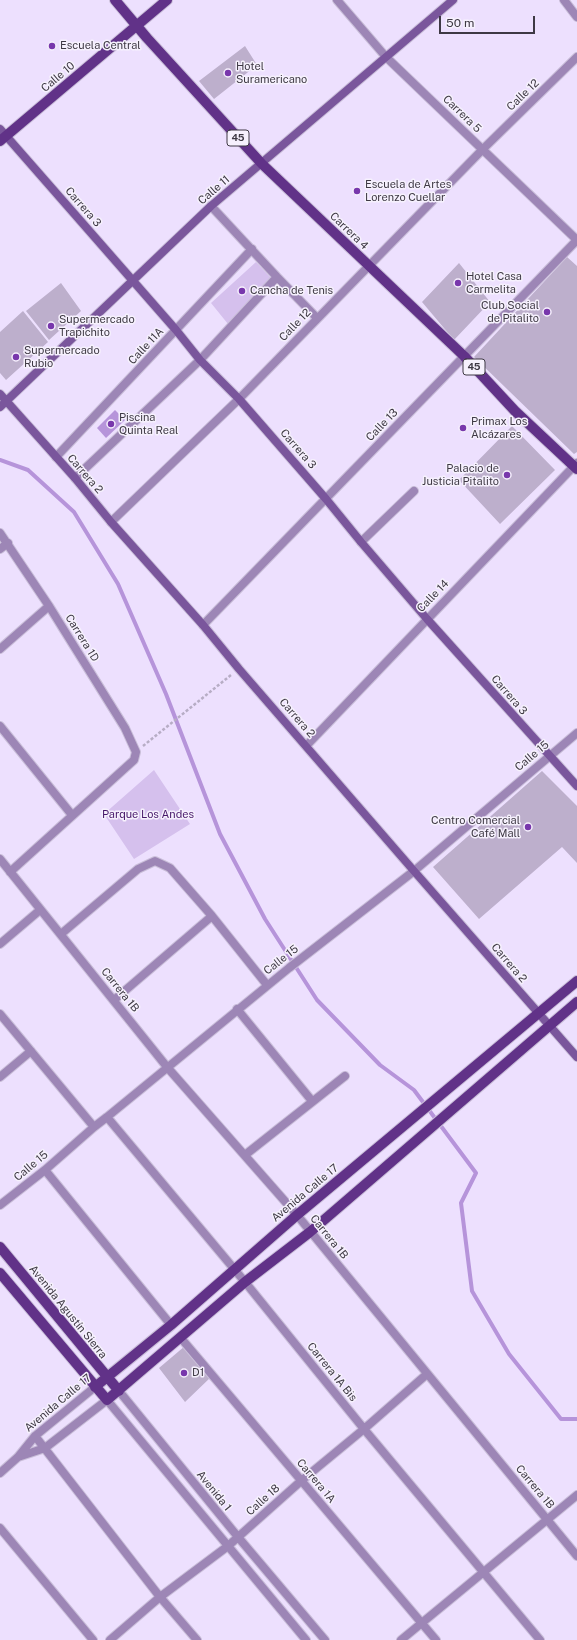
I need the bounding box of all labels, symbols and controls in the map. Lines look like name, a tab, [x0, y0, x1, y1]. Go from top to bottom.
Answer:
scale bar	[441, 8, 537, 34]
text: 50 m	[446, 16, 474, 30]
place label: Escuela Central	[60, 39, 141, 53]
marker: Escuela Central	[47, 41, 57, 51]
street label: Calle 10	[38, 59, 78, 95]
place label: Hotel Suramericano	[236, 60, 307, 86]
marker: Hotel Suramericano	[223, 68, 233, 78]
street label: Calle 12	[504, 76, 542, 114]
street label: Carrera 5	[440, 93, 484, 135]
road number: 45	[227, 130, 249, 146]
street label: Calle 11	[195, 173, 233, 207]
place label: Escuela de Artes Lorenzo Cuellar	[365, 178, 451, 204]
street label: Carrera 3	[62, 185, 104, 229]
marker: Escuela de Artes Lorenzo Cuellar	[352, 186, 362, 196]
street label: Carrera 4	[327, 210, 371, 252]
place label: Hotel Casa Carmelita	[466, 270, 522, 296]
marker: Hotel Casa Carmelita	[453, 278, 463, 288]
place label: Cancha de Tenis	[250, 284, 333, 298]
marker: Cancha de Tenis	[237, 286, 247, 296]
place label: Club Social de Pitalito	[481, 299, 539, 325]
street label: Calle 12	[276, 306, 314, 344]
marker: Club Social de Pitalito	[542, 307, 552, 317]
place label: Supermercado Trapichito	[59, 313, 135, 339]
marker: Supermercado Trapichito	[46, 321, 56, 331]
street label: Calle 11A	[126, 325, 166, 367]
place label: Supermercado Rubio	[24, 344, 100, 370]
marker: Supermercado Rubio	[11, 352, 21, 362]
road number: 45	[463, 359, 485, 375]
street label: Calle 13	[363, 406, 401, 444]
place label: Piscina Quinta Real	[119, 411, 178, 437]
place label: Primax Los Alcázares	[471, 415, 527, 441]
marker: Piscina Quinta Real	[106, 419, 116, 429]
marker: Primax Los Alcázares	[458, 423, 468, 433]
street label: Carrera 3	[277, 427, 319, 471]
street label: Carrera 2	[64, 452, 106, 496]
place label: Palacio de Justicia Pitalito	[422, 462, 499, 488]
marker: Palacio de Justicia Pitalito	[502, 470, 512, 480]
street label: Calle 14	[414, 577, 452, 615]
street label: Carrera 1D	[62, 612, 102, 664]
street label: Carrera 3	[488, 673, 530, 717]
street label: Carrera 2	[276, 696, 318, 740]
street label: Calle 15	[512, 738, 552, 774]
park label: Parque Los Andes	[102, 808, 194, 822]
place label: Centro Comercial Café Mall	[431, 814, 520, 840]
marker: Centro Comercial Café Mall	[523, 822, 533, 832]
street label: Carrera 2	[488, 941, 530, 985]
street label: Calle 15	[261, 942, 301, 978]
street label: Carrera 1B	[98, 965, 142, 1015]
street label: Calle 15	[11, 1148, 51, 1184]
street label: Avenida Calle 17	[269, 1161, 341, 1225]
street label: Carrera 1B	[307, 1212, 351, 1262]
street label: Avenida Agustín Sierra	[26, 1263, 110, 1361]
street label: Carrera 1A Bis	[304, 1340, 360, 1404]
place label: D1	[192, 1366, 204, 1380]
marker: D1	[179, 1368, 189, 1378]
street label: Avenida Calle 17	[22, 1371, 94, 1435]
street label: Carrera 1A	[294, 1456, 338, 1506]
street label: Carrera 1B	[513, 1462, 557, 1512]
street label: Avenida 1	[194, 1468, 234, 1514]
street label: Calle 18	[244, 1482, 282, 1518]

